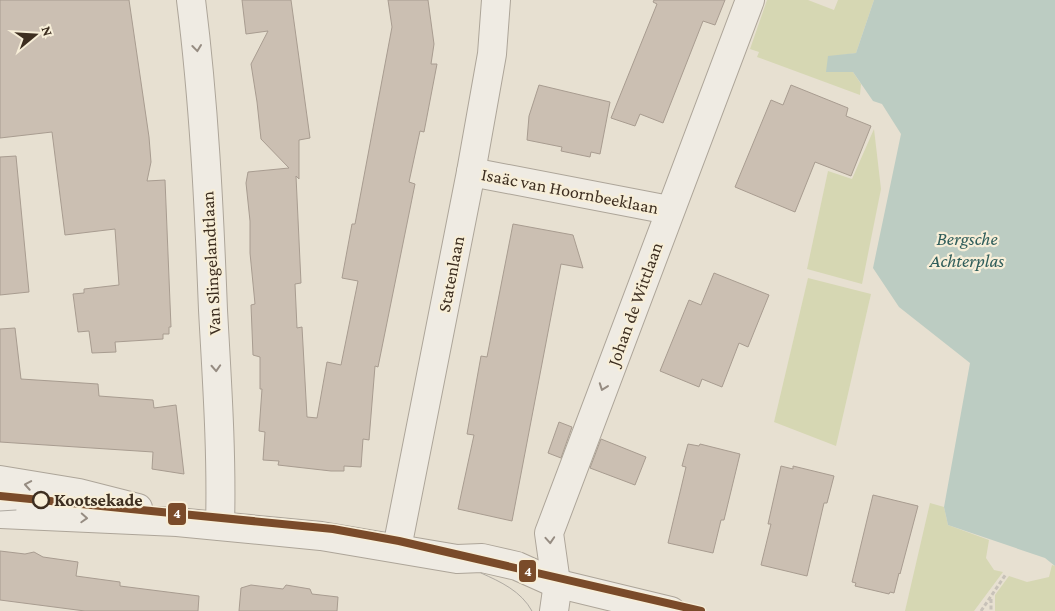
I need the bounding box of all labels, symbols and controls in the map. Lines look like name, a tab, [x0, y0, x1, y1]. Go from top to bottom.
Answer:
north arrow	[10, 10, 60, 60]
text: N	[38, 24, 57, 38]
one-way arrow	[191, 45, 202, 53]
street label: Isaäc van Hoornbeeklaan	[480, 164, 661, 218]
street label: Van Slingelandtlaan	[197, 190, 225, 335]
water label: Bergsche Achterplas	[929, 228, 1004, 271]
street label: Statenlaan	[434, 234, 468, 314]
street label: Johan de Wittlaan	[603, 239, 667, 370]
one-way arrow	[211, 364, 221, 372]
one-way arrow	[599, 382, 610, 391]
one-way arrow	[24, 480, 32, 490]
place label: Kootsekade	[54, 490, 143, 510]
marker: Kootsekade	[32, 491, 50, 509]
line badge: 4	[167, 502, 187, 526]
text: 4	[173, 505, 181, 521]
one-way arrow	[80, 512, 88, 523]
one-way arrow	[545, 536, 556, 544]
line badge: 4	[518, 559, 537, 583]
text: 4	[524, 563, 532, 579]

